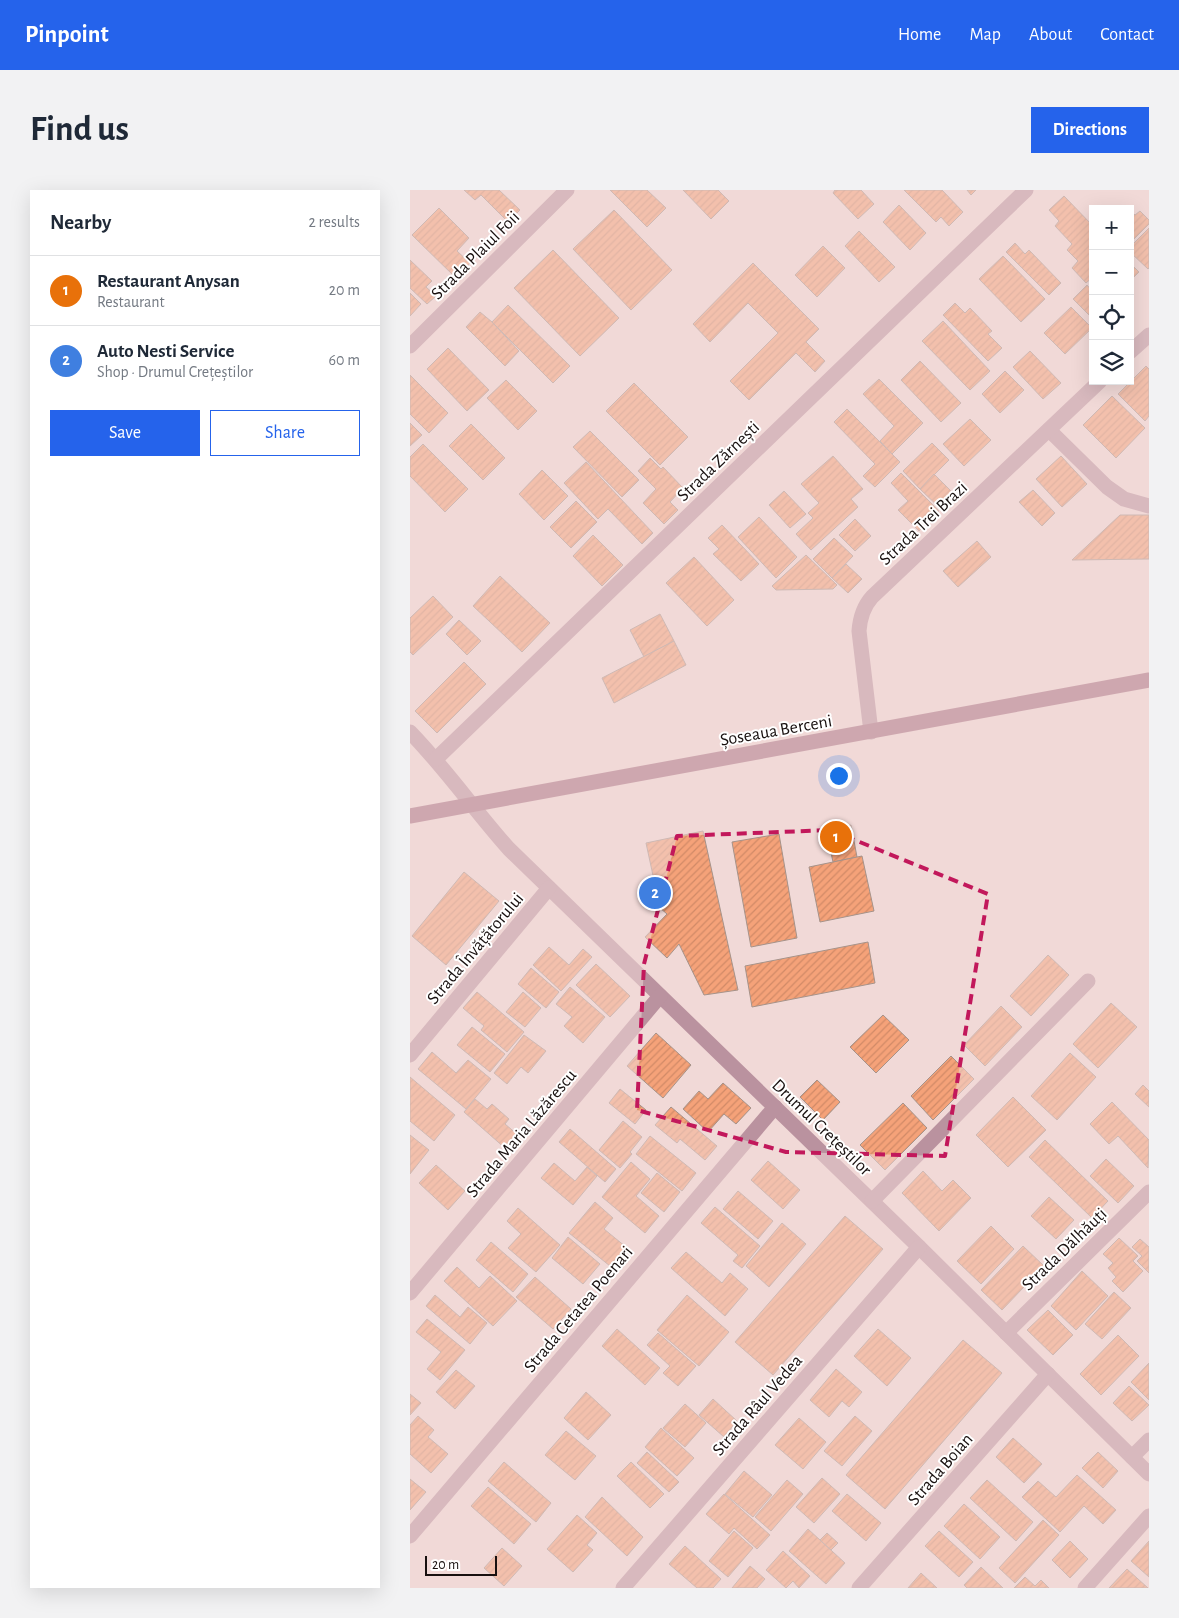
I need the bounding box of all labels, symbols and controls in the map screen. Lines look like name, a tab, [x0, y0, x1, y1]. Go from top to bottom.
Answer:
text: Pinpoint	[25, 23, 109, 47]
text: Home	[898, 26, 941, 44]
text: Map	[969, 26, 1001, 44]
text: About	[1029, 26, 1072, 44]
text: Contact	[1100, 26, 1154, 44]
button: Directions	[1031, 107, 1149, 153]
text: Find us	[30, 112, 129, 147]
map controls	[1089, 205, 1134, 385]
button: +	[1089, 205, 1134, 250]
street label: Strada Plaiul Foii	[428, 208, 523, 303]
text: Nearby	[50, 212, 111, 233]
text: 2 results	[308, 214, 360, 230]
button: −	[1089, 250, 1134, 295]
text: Restaurant Anysan	[97, 272, 240, 291]
text: 1	[63, 282, 69, 298]
text: 20 m	[329, 282, 360, 298]
text: Restaurant	[97, 294, 165, 310]
button: locate	[1089, 295, 1134, 340]
button: layers	[1089, 340, 1134, 385]
text: Auto Nesti Service	[97, 342, 234, 361]
text: 2	[62, 352, 70, 368]
text: 60 m	[329, 352, 360, 368]
text: Shop · Drumul Crețeștilor	[97, 364, 253, 380]
button: Save	[50, 410, 200, 456]
button: Share	[210, 410, 360, 456]
street label: Strada Zărnești	[674, 418, 764, 506]
street label: Strada Trei Brazi	[876, 479, 971, 569]
street label: Șoseaua Berceni	[719, 712, 834, 751]
your location	[826, 763, 852, 789]
pin: 1	[820, 818, 852, 856]
pin: 2	[639, 874, 671, 912]
street label: Strada Învățătorului	[422, 888, 528, 1008]
street label: Strada Maria Lăzărescu	[463, 1066, 580, 1201]
street label: Drumul Crețeștilor	[768, 1076, 874, 1180]
street label: Strada Dălhăuți	[1019, 1205, 1111, 1295]
street label: Strada Cetatea Poenari	[521, 1243, 637, 1376]
street label: Strada Râul Vedea	[709, 1352, 806, 1459]
street label: Strada Boian	[905, 1430, 977, 1509]
scale bar	[425, 1553, 498, 1576]
text: 20 m	[432, 1558, 459, 1572]

